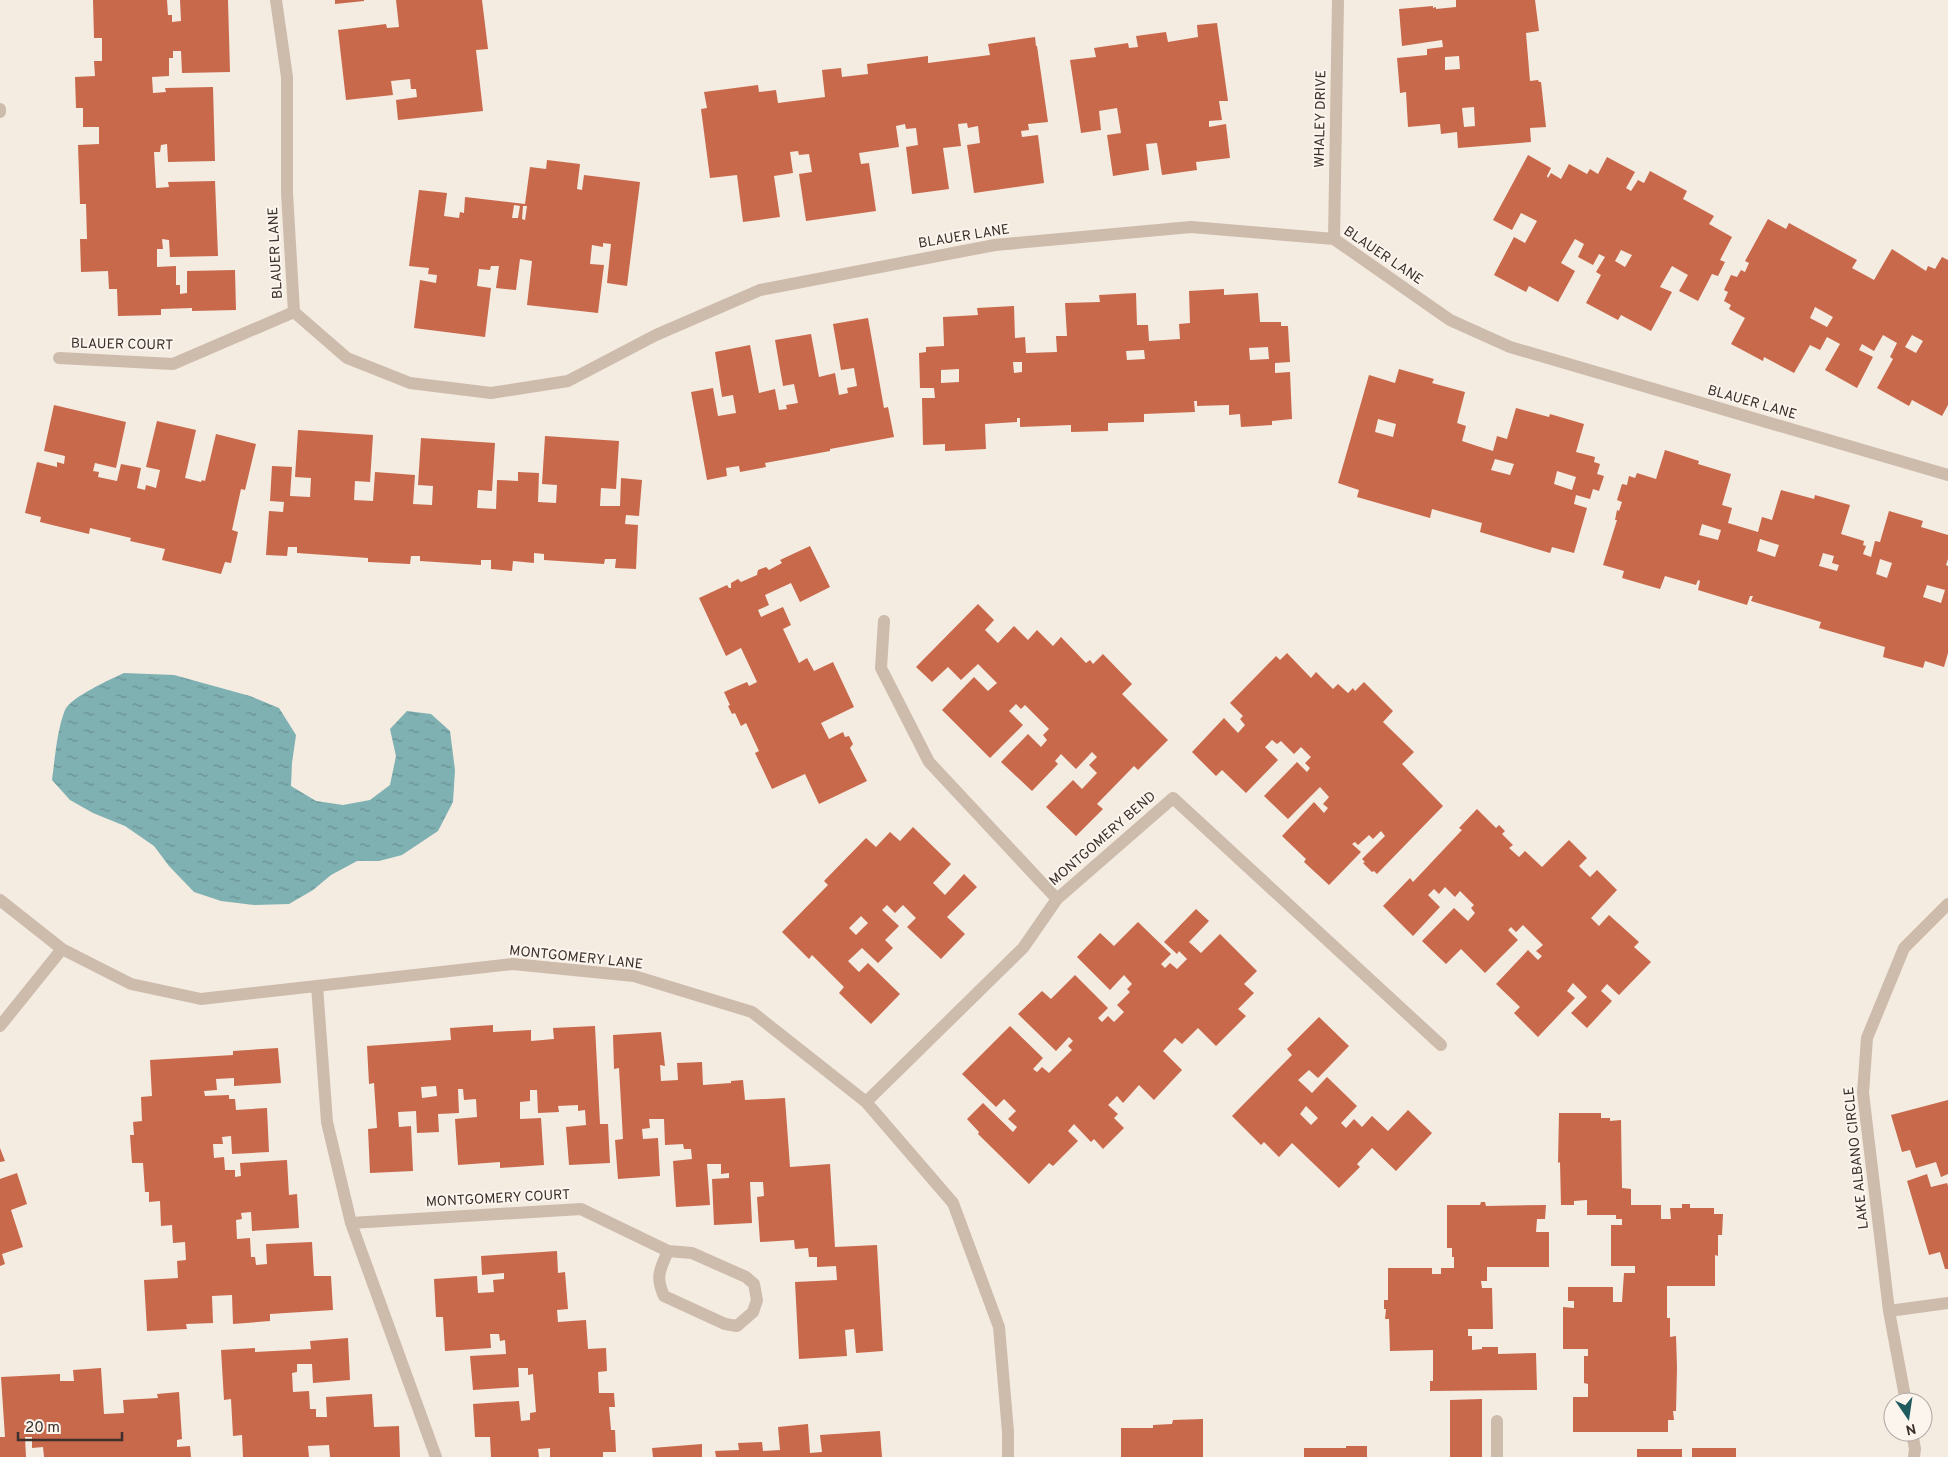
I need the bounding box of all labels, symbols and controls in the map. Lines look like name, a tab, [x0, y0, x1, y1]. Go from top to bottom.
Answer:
street label: WHALEY DRIVE	[1312, 70, 1330, 168]
street label: BLAUER LANE	[265, 207, 287, 299]
street label: BLAUER LANE	[917, 221, 1011, 253]
street label: BLAUER LANE	[1340, 223, 1426, 289]
street label: BLAUER COURT	[71, 336, 173, 354]
street label: BLAUER LANE	[1705, 382, 1799, 424]
street label: MONTGOMERY BEND	[1046, 788, 1160, 890]
street label: MONTGOMERY LANE	[508, 943, 644, 973]
street label: LAKE ALBANO CIRCLE	[1841, 1086, 1873, 1230]
street label: MONTGOMERY COURT	[425, 1187, 571, 1211]
north arrow	[1883, 1392, 1933, 1442]
scale bar	[18, 1410, 121, 1442]
text: 20 m	[25, 1419, 60, 1438]
text: N	[1904, 1419, 1917, 1438]

